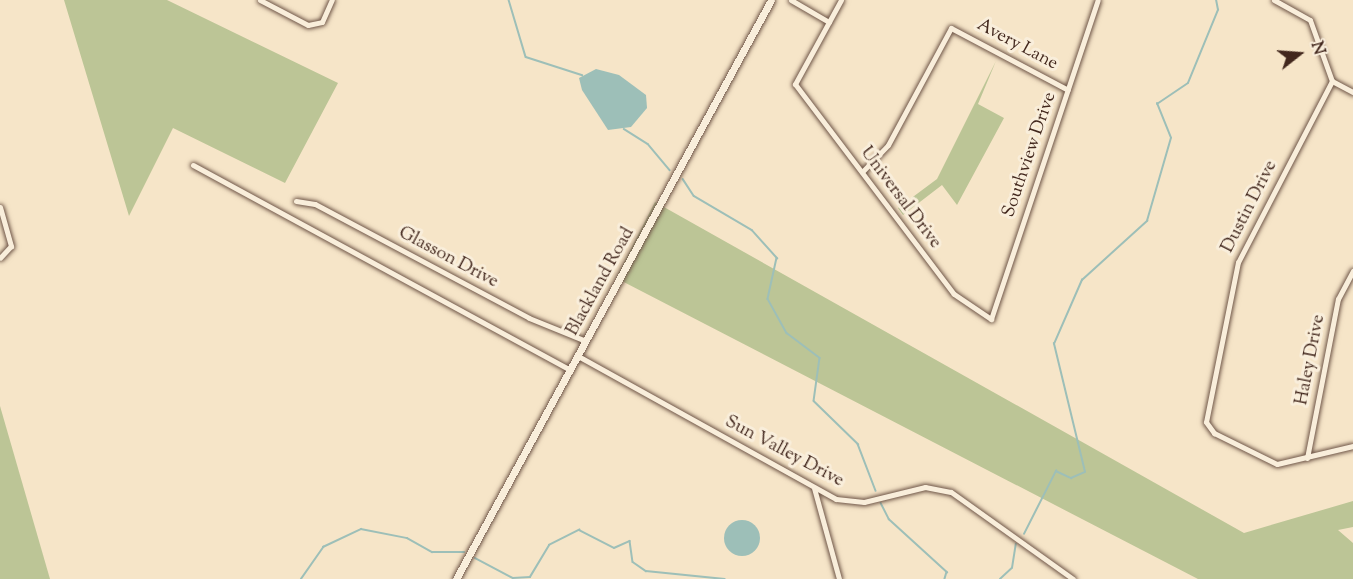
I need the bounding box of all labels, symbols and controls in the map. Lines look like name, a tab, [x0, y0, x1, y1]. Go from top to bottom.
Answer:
street label: Avery Lane	[973, 15, 1061, 75]
north arrow	[1269, 24, 1329, 84]
text: N	[1304, 39, 1330, 58]
street label: Southview Drive	[999, 90, 1061, 220]
street label: Universal Drive	[855, 143, 945, 253]
street label: Dustin Drive	[1218, 157, 1282, 257]
street label: Glasson Drive	[394, 223, 502, 293]
street label: Blackland Road	[562, 224, 640, 340]
street label: Haley Drive	[1292, 313, 1330, 407]
street label: Sun Valley Drive	[721, 412, 847, 492]

